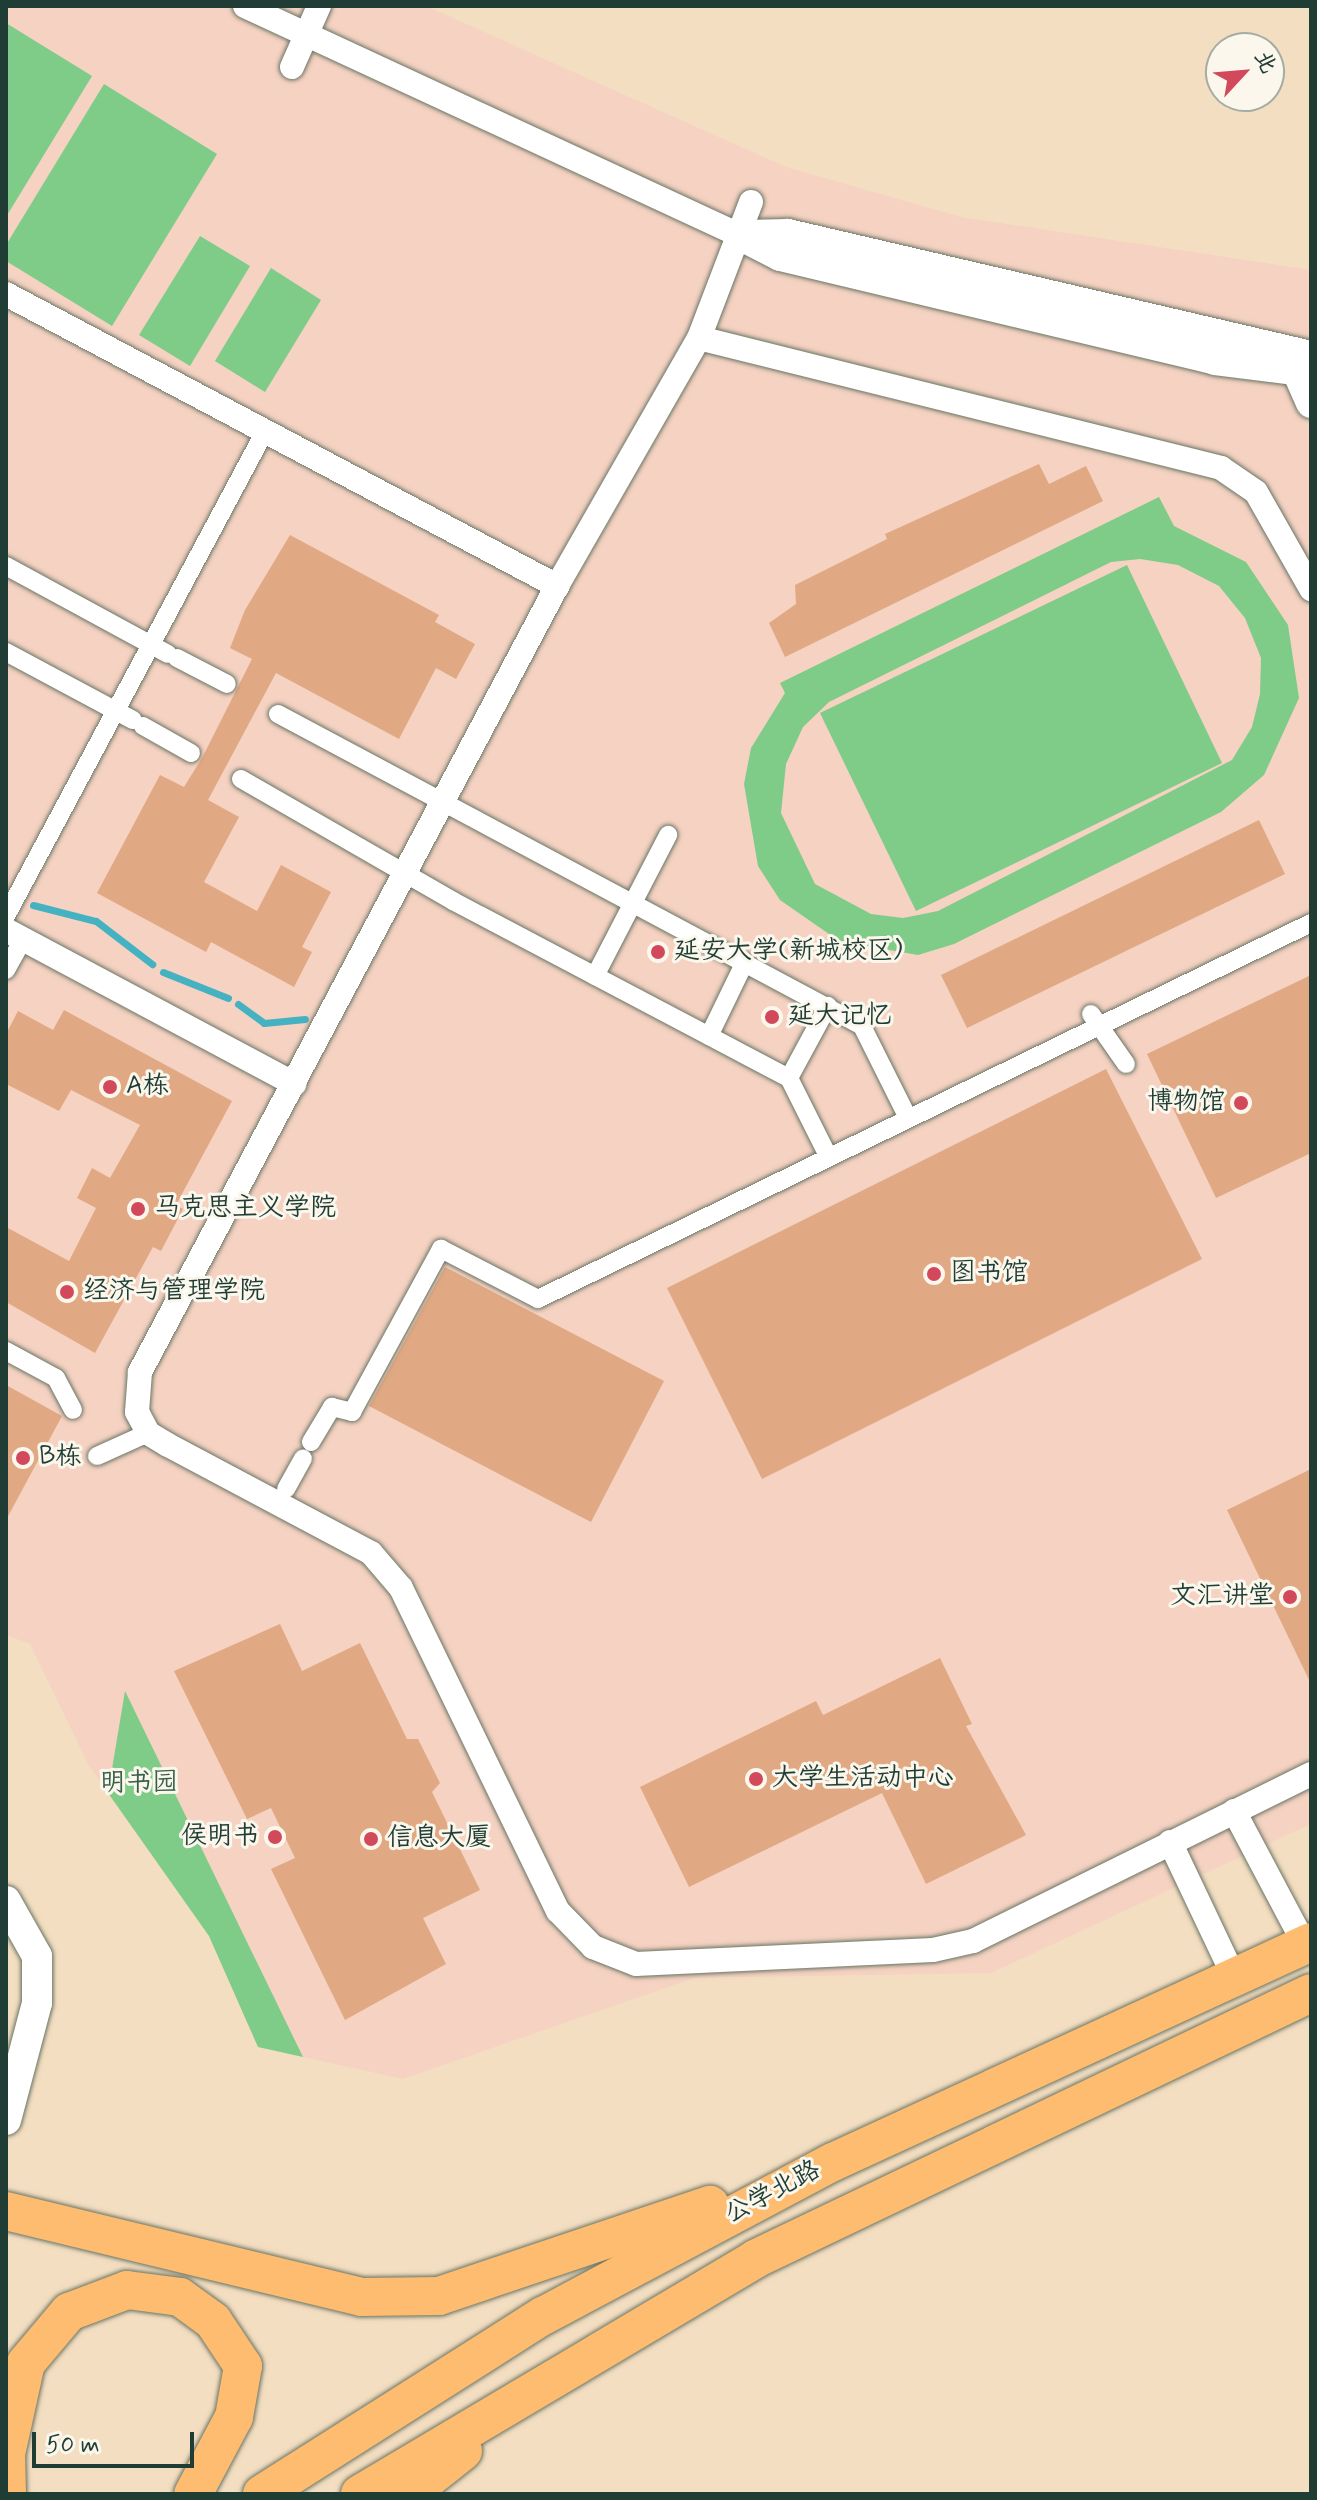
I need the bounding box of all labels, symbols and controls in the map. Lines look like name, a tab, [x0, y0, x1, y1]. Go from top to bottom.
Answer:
north arrow	[1205, 32, 1285, 112]
text: 北	[1247, 46, 1282, 78]
place label: 延安大学(新城校区)	[674, 936, 902, 968]
marker: 延安大学(新城校区)	[649, 943, 667, 961]
place label: 延大记忆	[788, 1001, 892, 1033]
marker: 延大记忆	[763, 1008, 781, 1026]
place label: A栋	[126, 1071, 169, 1103]
marker: A栋	[101, 1078, 119, 1096]
place label: 博物馆	[1147, 1087, 1225, 1119]
marker: 博物馆	[1232, 1094, 1250, 1112]
place label: 马克思主义学院	[154, 1193, 336, 1225]
marker: 马克思主义学院	[129, 1200, 147, 1218]
place label: 图书馆	[950, 1258, 1028, 1290]
marker: 图书馆	[925, 1265, 943, 1283]
place label: 经济与管理学院	[83, 1276, 265, 1308]
marker: 经济与管理学院	[58, 1283, 76, 1301]
place label: B栋	[39, 1442, 81, 1474]
marker: B栋	[14, 1449, 32, 1467]
place label: 文汇讲堂	[1170, 1581, 1274, 1613]
marker: 文汇讲堂	[1281, 1588, 1299, 1606]
place label: 大学生活动中心	[772, 1763, 954, 1795]
park label: 明书园	[100, 1768, 178, 1800]
marker: 大学生活动中心	[747, 1770, 765, 1788]
place label: 侯明书	[181, 1821, 259, 1853]
place label: 信息大厦	[387, 1823, 491, 1855]
marker: 侯明书	[266, 1828, 284, 1846]
marker: 信息大厦	[362, 1830, 380, 1848]
street label: 公学北路	[720, 2155, 826, 2231]
scale bar	[36, 2416, 198, 2466]
text: 50 m	[46, 2430, 100, 2461]

